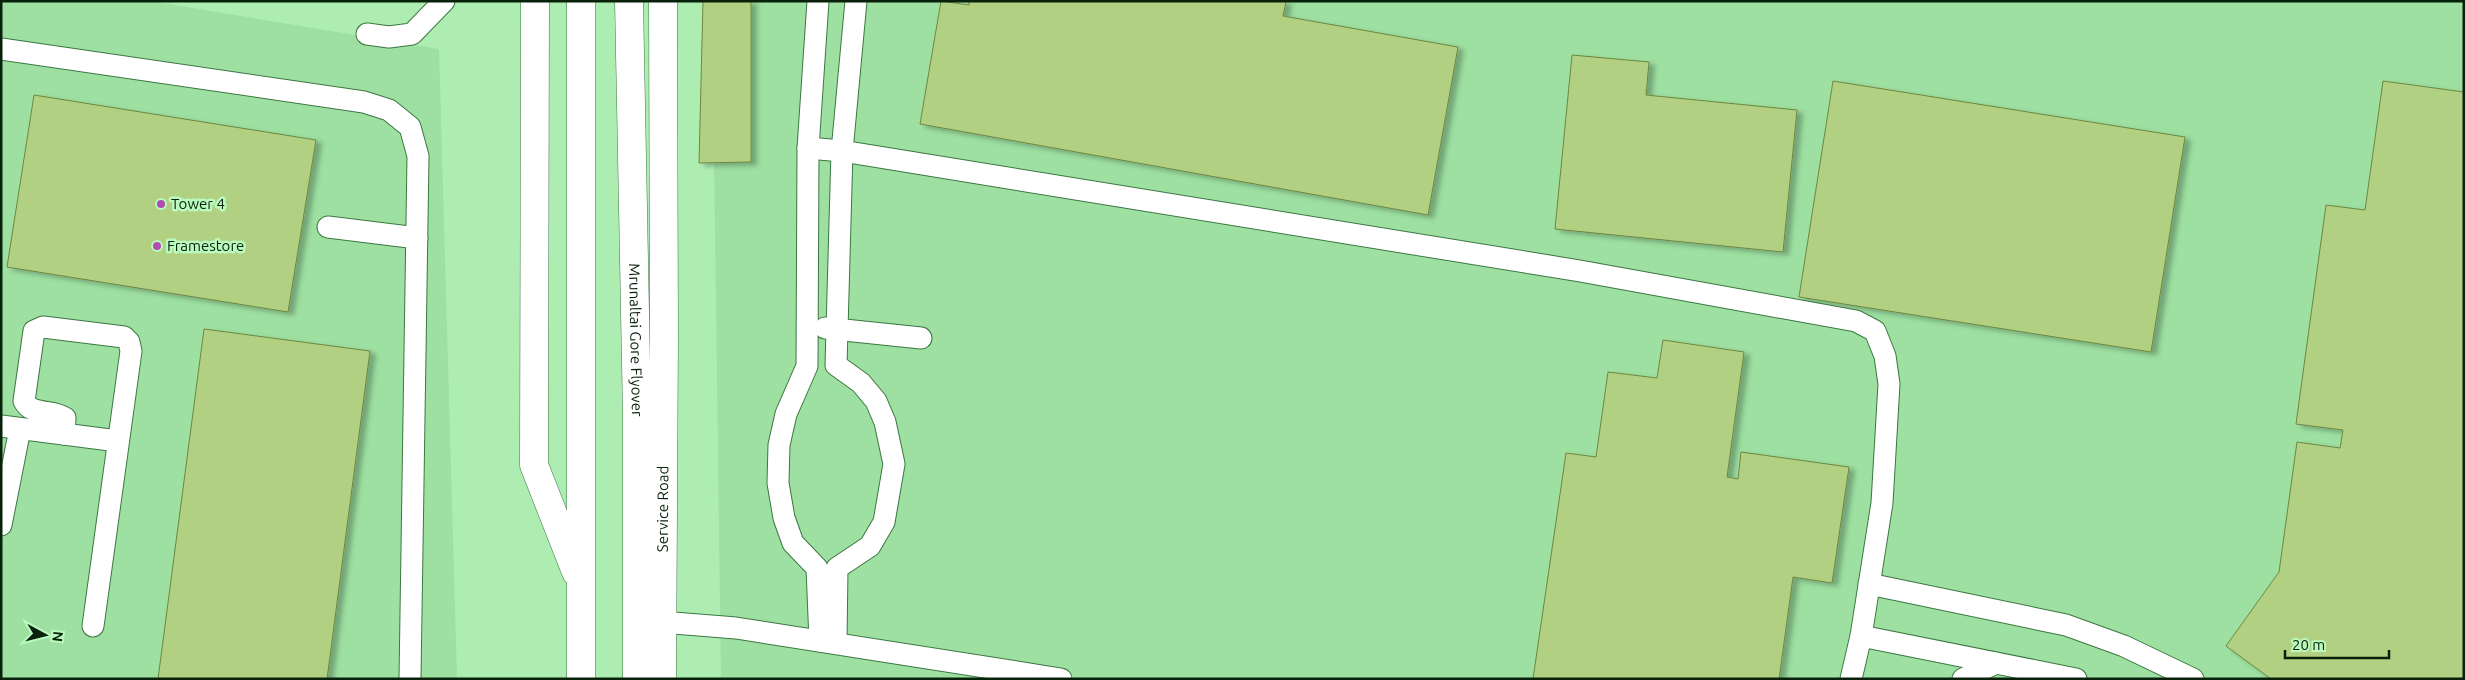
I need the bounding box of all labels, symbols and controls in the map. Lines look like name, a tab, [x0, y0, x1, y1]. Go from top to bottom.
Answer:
place label: Tower 4	[171, 195, 225, 212]
marker: Tower 4	[155, 198, 167, 210]
place label: Framestore	[167, 237, 244, 254]
marker: Framestore	[151, 240, 163, 252]
street label: Mrunaltai Gore Flyover	[626, 263, 646, 417]
street label: Service Road	[654, 466, 671, 552]
north arrow	[20, 610, 70, 660]
scale bar	[2285, 628, 2389, 660]
text: N	[49, 630, 66, 643]
text: 20 m	[2292, 636, 2325, 653]

